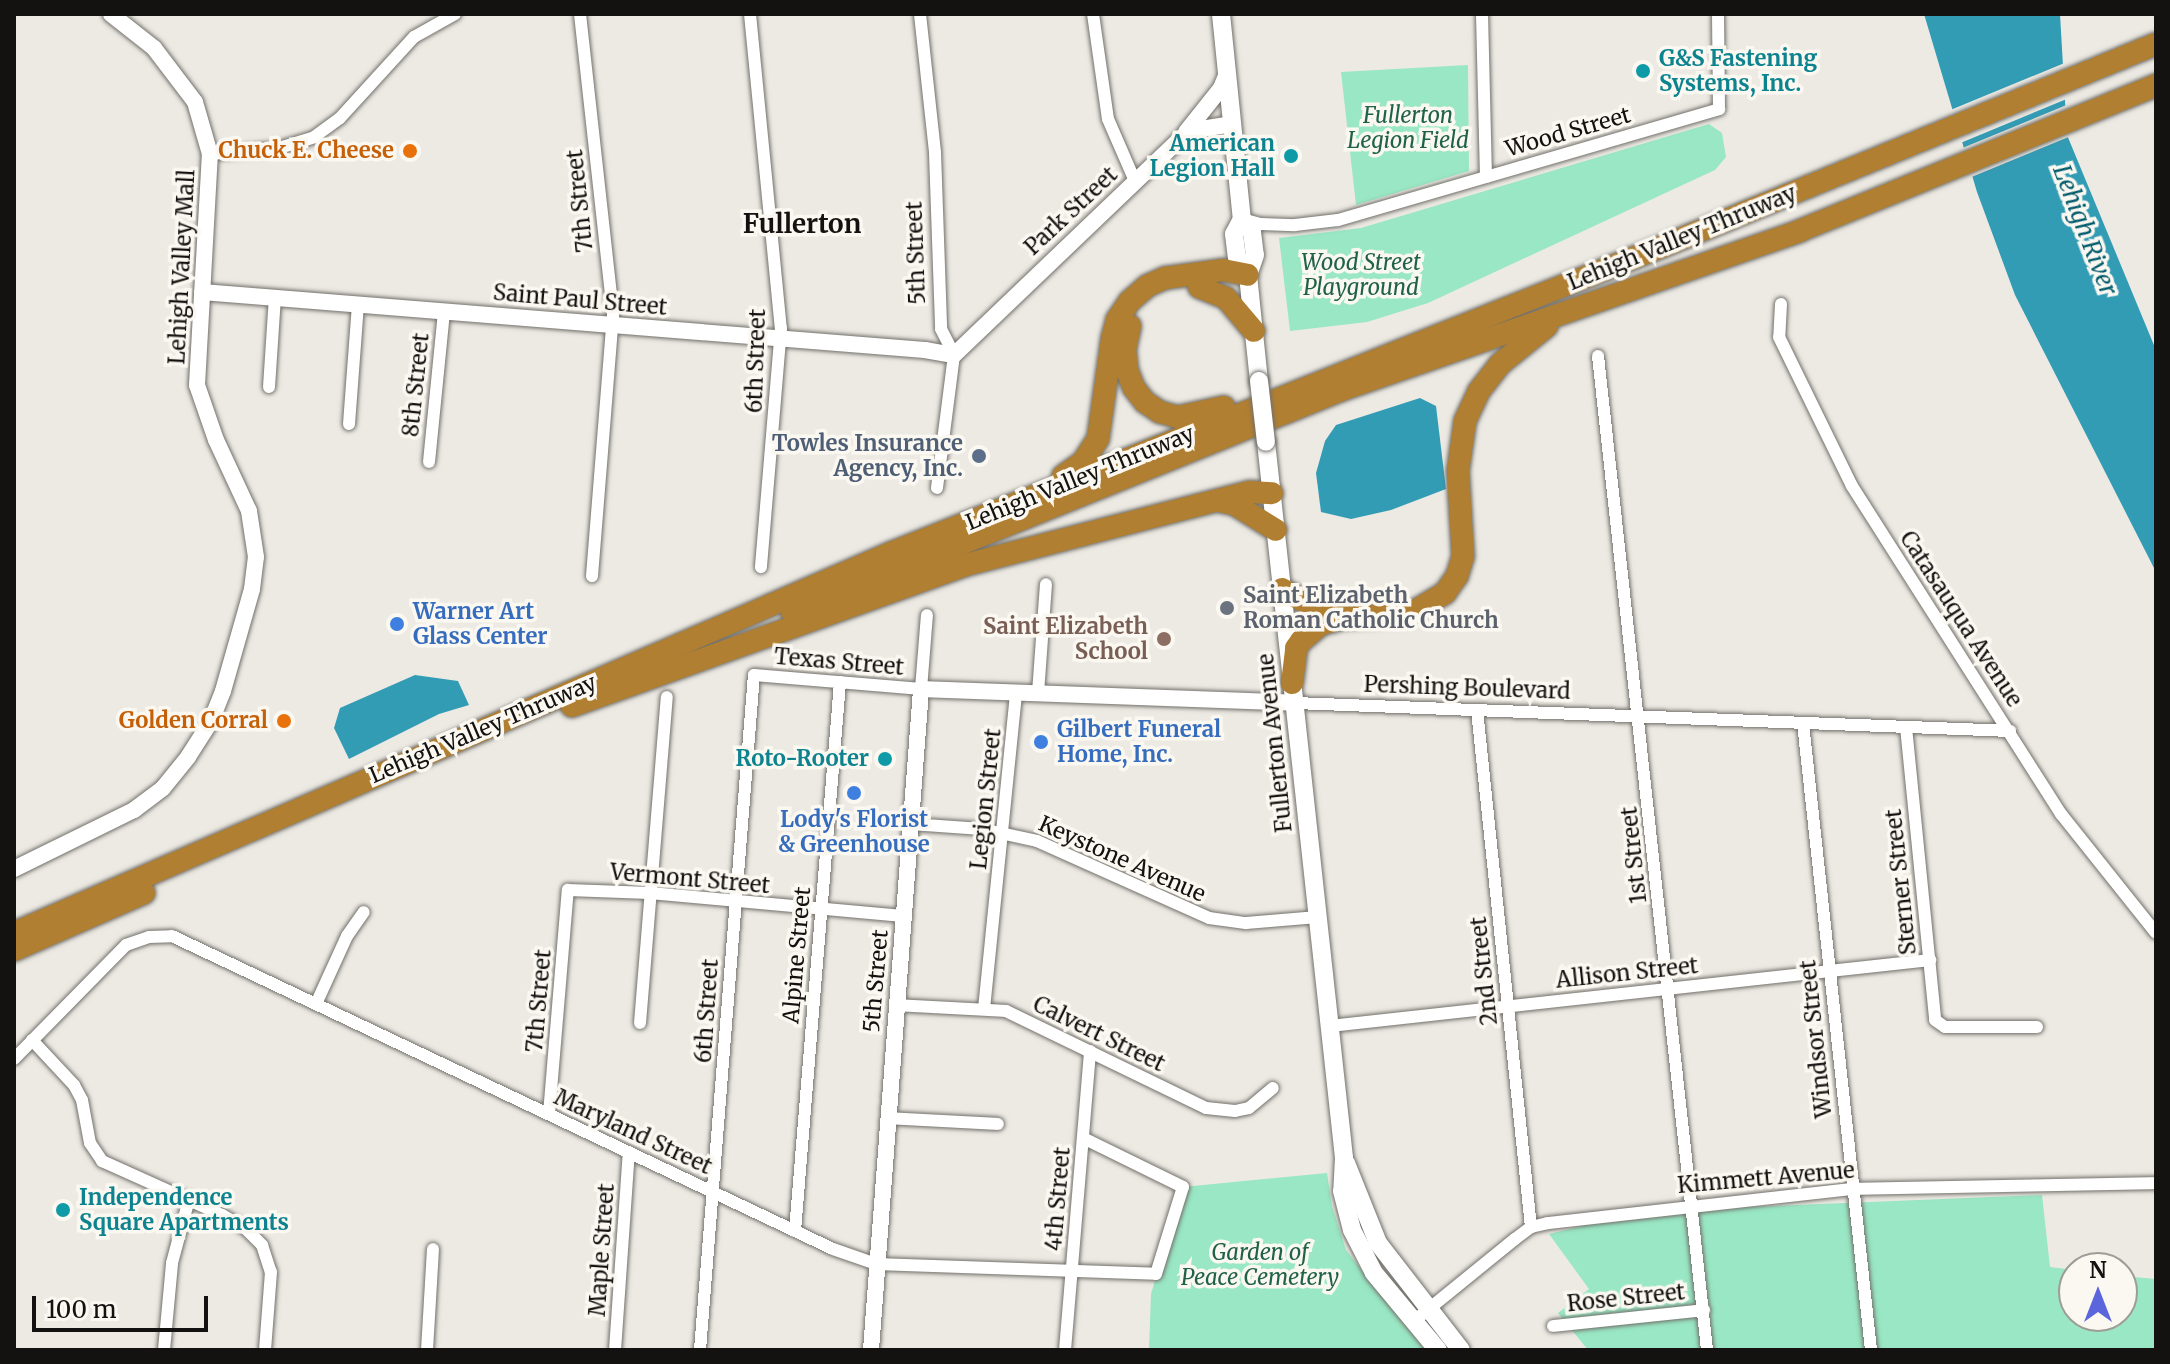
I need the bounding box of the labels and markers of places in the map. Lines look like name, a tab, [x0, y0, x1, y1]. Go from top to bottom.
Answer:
place label: G&S Fastening Systems, Inc.	[1659, 45, 1817, 96]
marker: G&S Fastening Systems, Inc.	[1634, 62, 1652, 80]
place label: American Legion Hall	[1150, 130, 1275, 182]
place label: Chuck E. Cheese	[218, 138, 394, 164]
marker: Chuck E. Cheese	[401, 142, 419, 160]
marker: American Legion Hall	[1282, 147, 1300, 165]
place label: Towles Insurance Agency, Inc.	[772, 430, 963, 482]
marker: Towles Insurance Agency, Inc.	[970, 447, 988, 465]
place label: Saint Elizabeth Roman Catholic Church	[1243, 582, 1499, 634]
place label: Warner Art Glass Center	[413, 598, 547, 650]
marker: Saint Elizabeth Roman Catholic Church	[1218, 599, 1236, 617]
place label: Saint Elizabeth School	[983, 613, 1148, 664]
marker: Warner Art Glass Center	[388, 615, 406, 633]
marker: Saint Elizabeth School	[1155, 630, 1173, 648]
place label: Golden Corral	[119, 708, 268, 734]
marker: Golden Corral	[275, 712, 293, 730]
place label: Gilbert Funeral Home, Inc.	[1057, 716, 1221, 768]
marker: Gilbert Funeral Home, Inc.	[1032, 733, 1050, 751]
place label: Roto-Rooter	[736, 746, 869, 772]
marker: Roto-Rooter	[876, 750, 894, 768]
marker: Lody's Florist & Greenhouse	[845, 784, 863, 802]
place label: Lody's Florist & Greenhouse	[778, 806, 930, 858]
place label: Independence Square Apartments	[79, 1184, 289, 1236]
marker: Independence Square Apartments	[54, 1201, 72, 1219]

